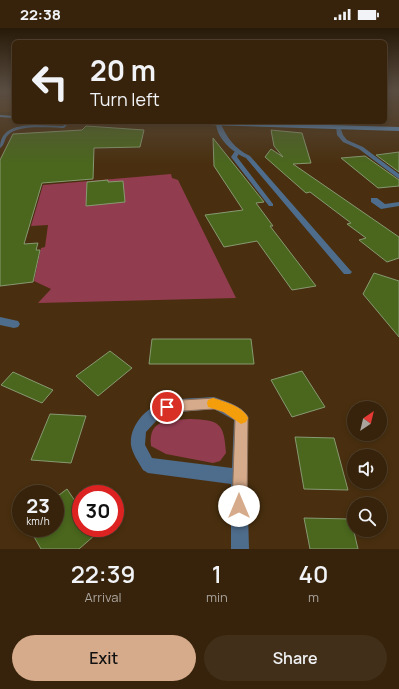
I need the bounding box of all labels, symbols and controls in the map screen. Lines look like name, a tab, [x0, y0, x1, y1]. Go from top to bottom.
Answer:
text: 22:38	[20, 4, 61, 25]
text: 20 m	[90, 51, 156, 89]
icon: left	[24, 56, 76, 108]
text: Turn left	[90, 87, 160, 111]
pin	[150, 390, 184, 424]
icon: arrive	[156, 396, 178, 418]
north arrow	[347, 401, 387, 441]
map controls	[347, 401, 387, 537]
button: sound	[347, 449, 387, 489]
speed limit sign: 30	[72, 485, 124, 537]
position arrow	[218, 485, 260, 527]
text: 23	[26, 492, 50, 519]
button: search	[347, 497, 387, 537]
text: km/h	[26, 514, 50, 528]
text: 22:39	[71, 557, 135, 590]
text: 1	[212, 557, 222, 590]
text: 40	[298, 557, 328, 590]
text: Arrival	[84, 588, 122, 606]
text: min	[206, 588, 228, 606]
text: m	[308, 588, 319, 606]
button: Exit	[12, 635, 196, 681]
button: Share	[204, 635, 387, 681]

